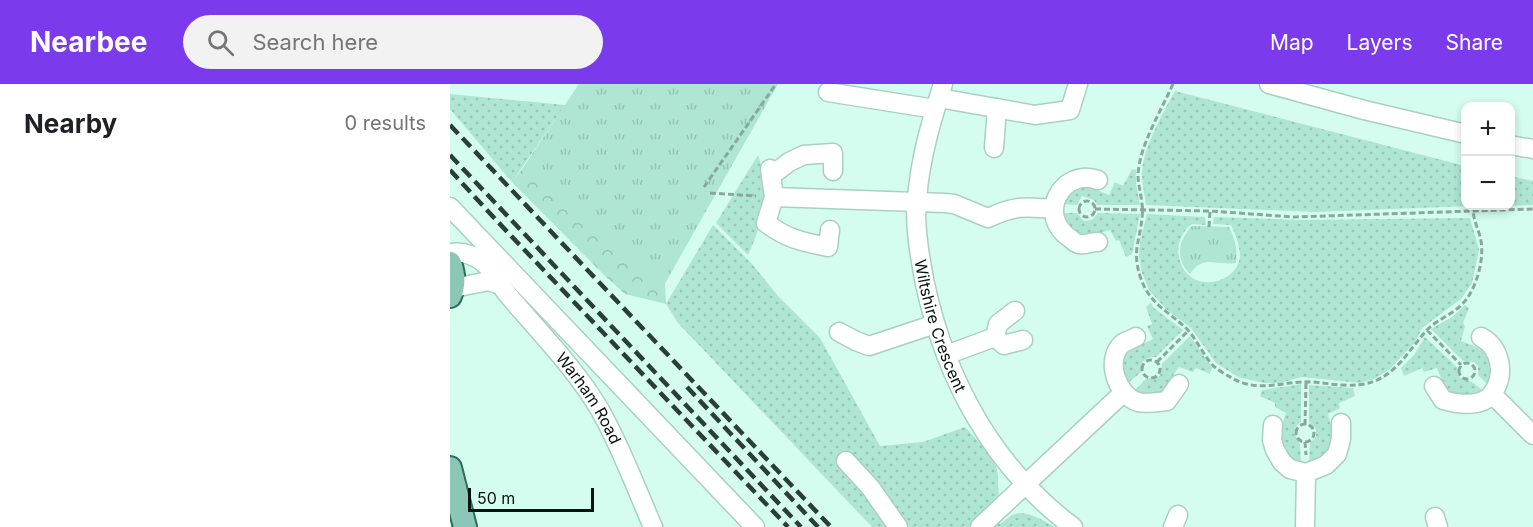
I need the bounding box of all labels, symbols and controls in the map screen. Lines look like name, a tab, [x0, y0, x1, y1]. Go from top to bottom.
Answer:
search box	[183, 15, 603, 69]
text: Nearbee	[30, 25, 147, 59]
icon: search	[204, 26, 237, 59]
text: Search here	[252, 29, 378, 55]
text: Map	[1270, 30, 1314, 55]
text: Layers	[1347, 30, 1413, 55]
text: Share	[1446, 30, 1503, 55]
map controls	[1461, 102, 1515, 210]
button: +	[1461, 102, 1515, 156]
text: Nearby	[24, 108, 117, 139]
text: 0 results	[344, 111, 426, 135]
button: −	[1461, 156, 1515, 210]
street label: Wiltshire Crescent	[911, 258, 971, 395]
street label: Warham Road	[552, 348, 626, 447]
scale bar	[468, 485, 594, 512]
text: 50 m	[477, 488, 515, 508]

